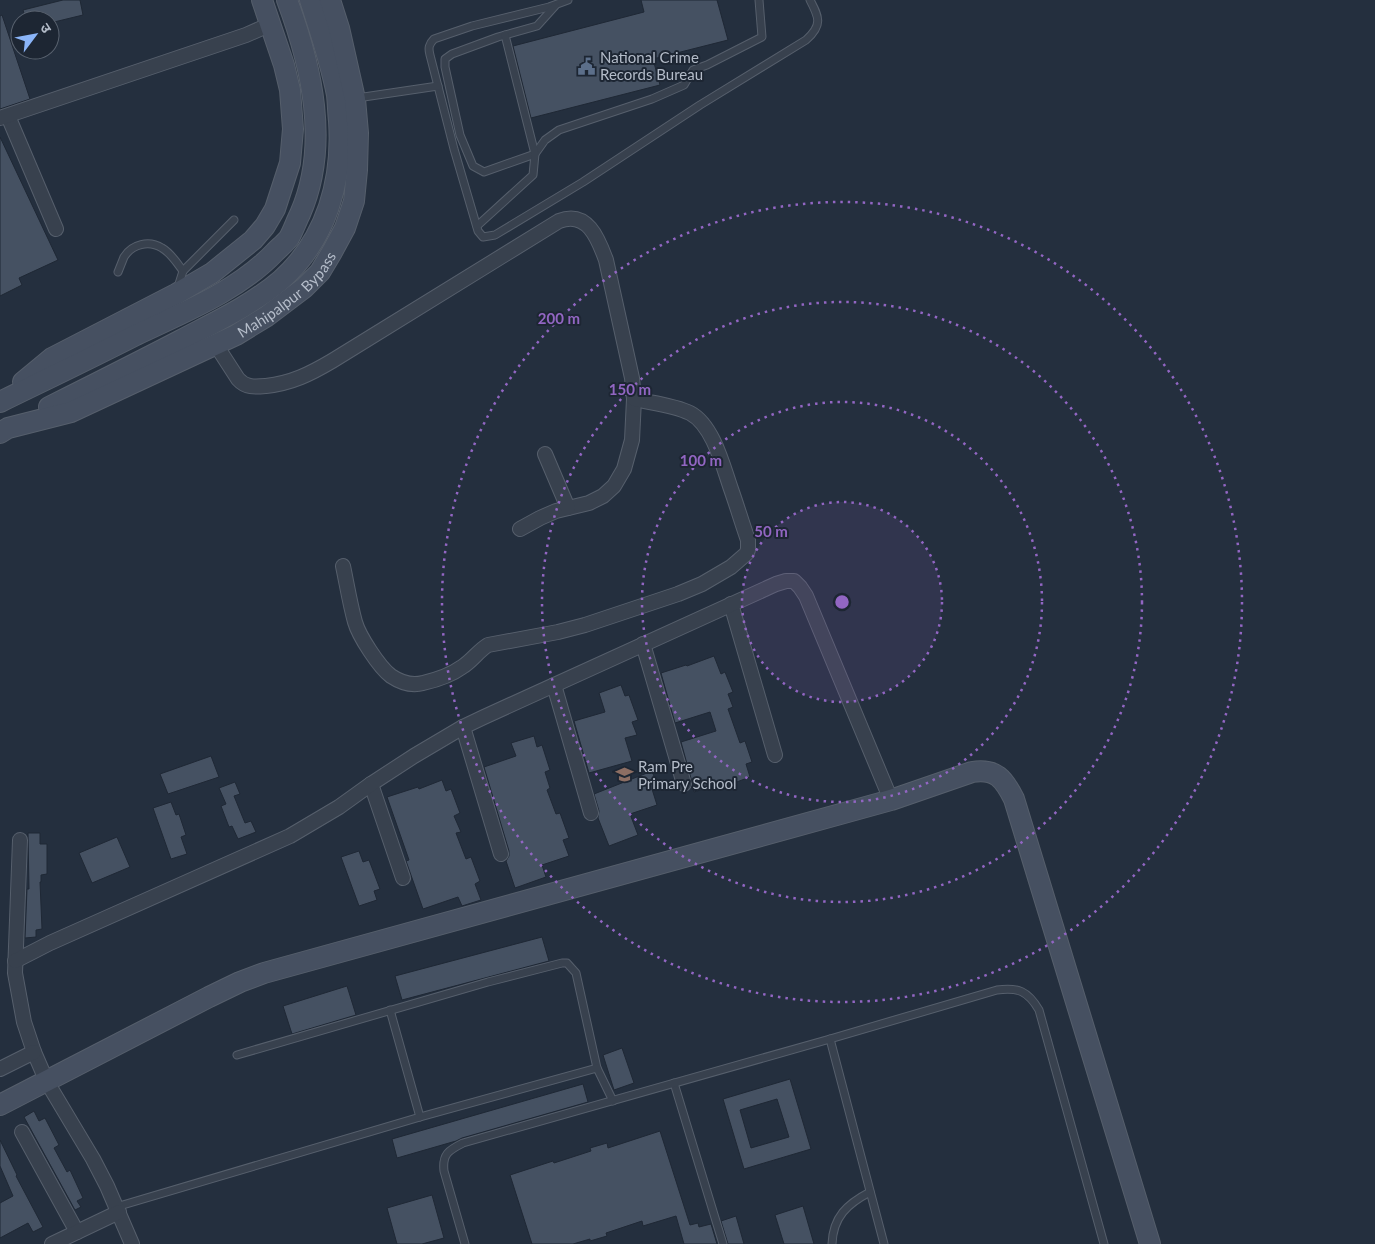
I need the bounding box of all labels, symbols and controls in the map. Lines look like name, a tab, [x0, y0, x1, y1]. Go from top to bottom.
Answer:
north arrow	[10, 10, 60, 60]
text: उ	[37, 20, 56, 37]
place label: National Crime Records Bureau	[600, 48, 703, 83]
public building icon: National Crime Records Bureau	[576, 56, 596, 76]
street label: Mahipalpur Bypass	[234, 248, 339, 341]
text: 200 m	[538, 309, 580, 327]
text: 150 m	[609, 380, 651, 398]
text: 100 m	[680, 451, 722, 469]
text: 50 m	[754, 522, 788, 540]
centre of rings	[833, 593, 851, 611]
place label: Ram Pre Primary School	[638, 757, 737, 792]
school or university icon: Ram Pre Primary School	[614, 765, 634, 785]

